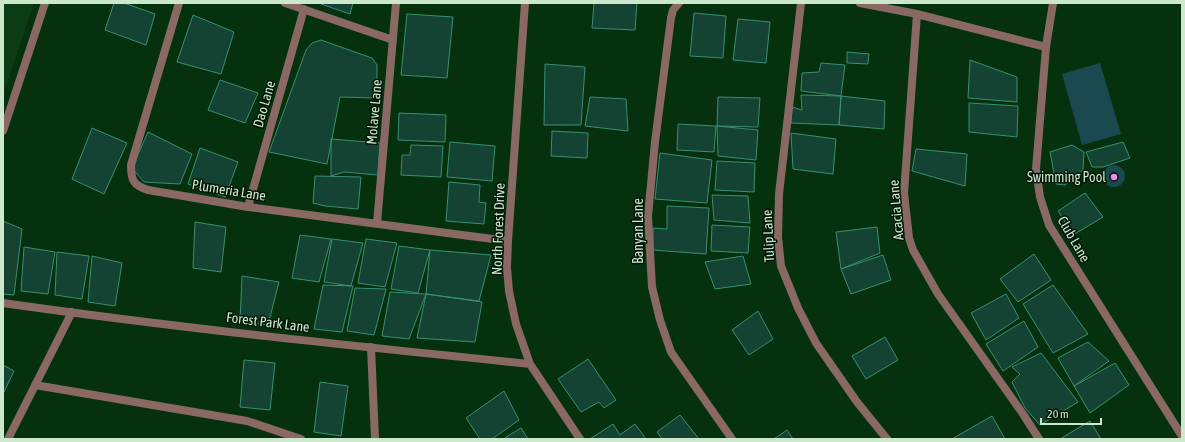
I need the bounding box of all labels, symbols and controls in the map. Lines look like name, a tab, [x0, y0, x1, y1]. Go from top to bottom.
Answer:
street label: Dao Lane	[250, 79, 278, 129]
street label: Molave Lane	[363, 79, 385, 145]
place label: Swimming Pool	[1027, 169, 1106, 185]
marker: Swimming Pool	[1109, 172, 1119, 182]
street label: Plumeria Lane	[191, 176, 267, 204]
street label: Acacia Lane	[885, 179, 907, 241]
street label: North Forest Drive	[488, 183, 508, 275]
street label: Banyan Lane	[630, 198, 646, 264]
street label: Tulip Lane	[759, 209, 777, 263]
street label: Club Lane	[1054, 213, 1094, 265]
street label: Forest Park Lane	[225, 309, 311, 335]
scale bar	[1041, 400, 1101, 426]
text: 20 m	[1047, 407, 1069, 421]

